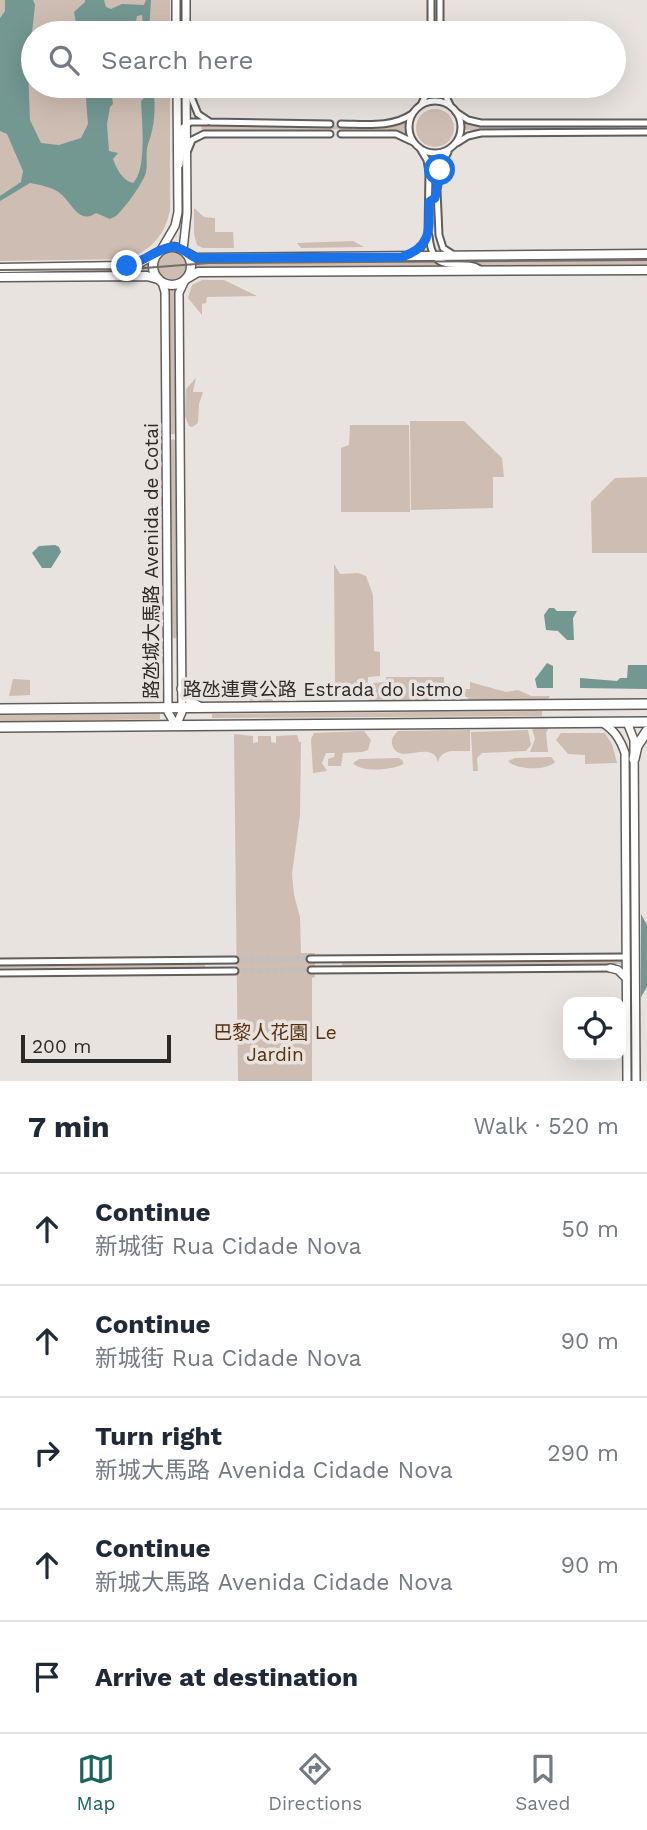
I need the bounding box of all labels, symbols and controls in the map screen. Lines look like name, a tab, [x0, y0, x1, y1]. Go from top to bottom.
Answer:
search box	[21, 21, 626, 98]
icon: search	[45, 41, 83, 79]
text: Search here	[101, 45, 253, 75]
route start	[424, 154, 455, 185]
route end	[111, 250, 142, 281]
street label: 路氹城大馬路 Avenida de Cotai	[140, 423, 163, 699]
street label: 路氹連貫公路 Estrada do Istmo	[183, 678, 463, 701]
map controls	[563, 997, 626, 1060]
button: locate	[563, 997, 626, 1060]
park label: 巴黎人花園 Le Jardin	[213, 1021, 337, 1066]
scale bar	[21, 1032, 172, 1064]
text: 200 m	[32, 1035, 91, 1058]
text: 7 min	[28, 1109, 110, 1144]
text: Walk · 520 m	[473, 1113, 619, 1140]
text: Continue	[95, 1197, 211, 1227]
icon: ahead	[28, 1210, 66, 1248]
text: 50 m	[562, 1216, 619, 1243]
text: 新城街 Rua Cidade Nova	[95, 1233, 361, 1260]
text: Continue	[95, 1309, 211, 1339]
icon: ahead	[28, 1322, 66, 1360]
text: 90 m	[561, 1328, 619, 1355]
text: 新城街 Rua Cidade Nova	[95, 1345, 361, 1372]
text: Turn right	[95, 1421, 222, 1451]
icon: right	[28, 1434, 66, 1472]
text: 290 m	[547, 1440, 619, 1467]
text: 新城大馬路 Avenida Cidade Nova	[95, 1457, 453, 1484]
text: Continue	[95, 1533, 211, 1563]
icon: ahead	[28, 1546, 66, 1584]
text: 90 m	[561, 1552, 619, 1579]
text: 新城大馬路 Avenida Cidade Nova	[95, 1569, 453, 1596]
icon: arrive	[28, 1658, 66, 1696]
text: Arrive at destination	[95, 1662, 358, 1692]
tab: Map	[77, 1750, 115, 1815]
tab: Directions	[268, 1750, 362, 1815]
tab: Saved	[515, 1750, 570, 1815]

